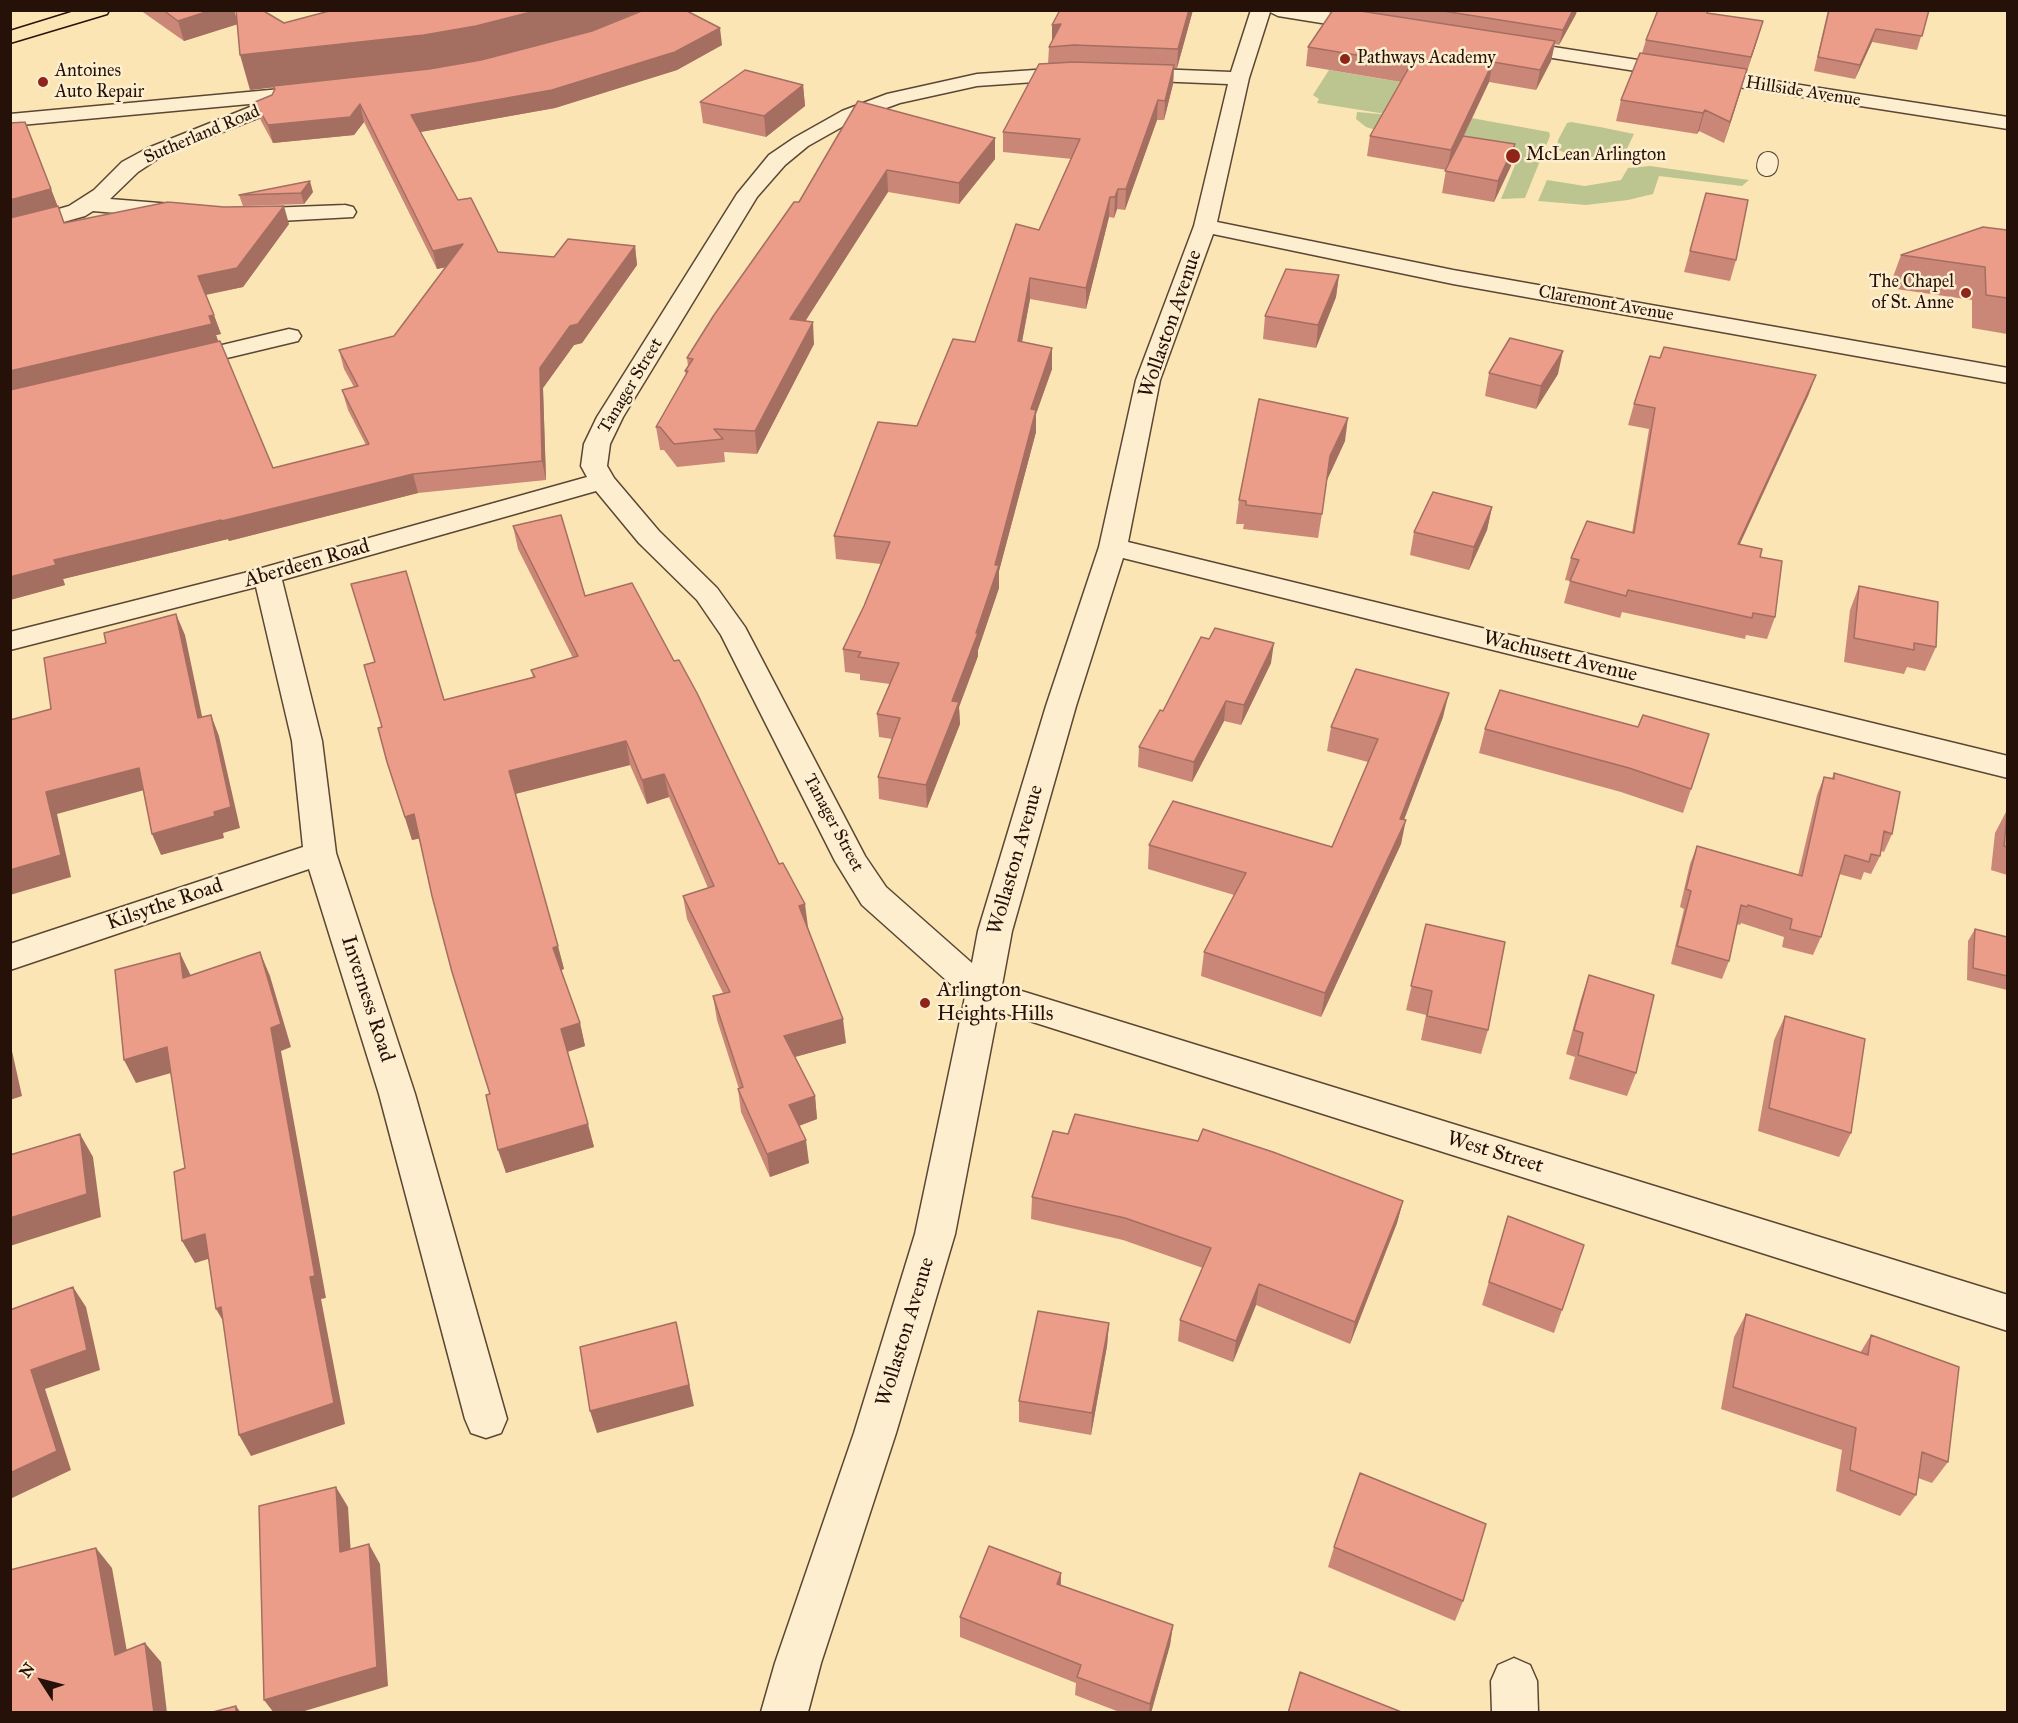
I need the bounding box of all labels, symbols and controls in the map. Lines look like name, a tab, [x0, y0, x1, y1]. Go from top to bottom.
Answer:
place label: Pathways Academy	[1357, 48, 1496, 70]
marker: Pathways Academy	[1338, 52, 1352, 66]
place label: Antoines Auto Repair	[55, 61, 144, 104]
street label: Hillside Avenue	[1744, 72, 1862, 112]
marker: Antoines Auto Repair	[36, 75, 50, 89]
street label: Sutherland Road	[141, 101, 263, 169]
place label: McLean Arlington	[1526, 145, 1666, 167]
marker: McLean Arlington	[1504, 147, 1522, 165]
street label: Wollaston Avenue	[1134, 247, 1208, 401]
place label: The Chapel of St. Anne	[1869, 272, 1954, 314]
street label: Claremont Avenue	[1537, 281, 1675, 327]
marker: The Chapel of St. Anne	[1959, 286, 1973, 300]
street label: Tanager Street	[594, 334, 668, 438]
street label: Aberdeen Road	[241, 534, 373, 594]
street label: Wachusett Avenue	[1480, 626, 1640, 688]
street label: Tanager Street	[798, 771, 868, 875]
street label: Wollaston Avenue	[983, 782, 1049, 938]
street label: Kilsythe Road	[104, 873, 226, 937]
street label: Inverness Road	[335, 933, 399, 1065]
place label: Arlington Heights Hills	[937, 978, 1053, 1028]
marker: Arlington Heights Hills	[918, 996, 932, 1010]
street label: West Street	[1444, 1126, 1546, 1180]
street label: Wollaston Avenue	[871, 1254, 941, 1410]
north arrow	[12, 1651, 72, 1711]
text: N	[15, 1659, 39, 1681]

